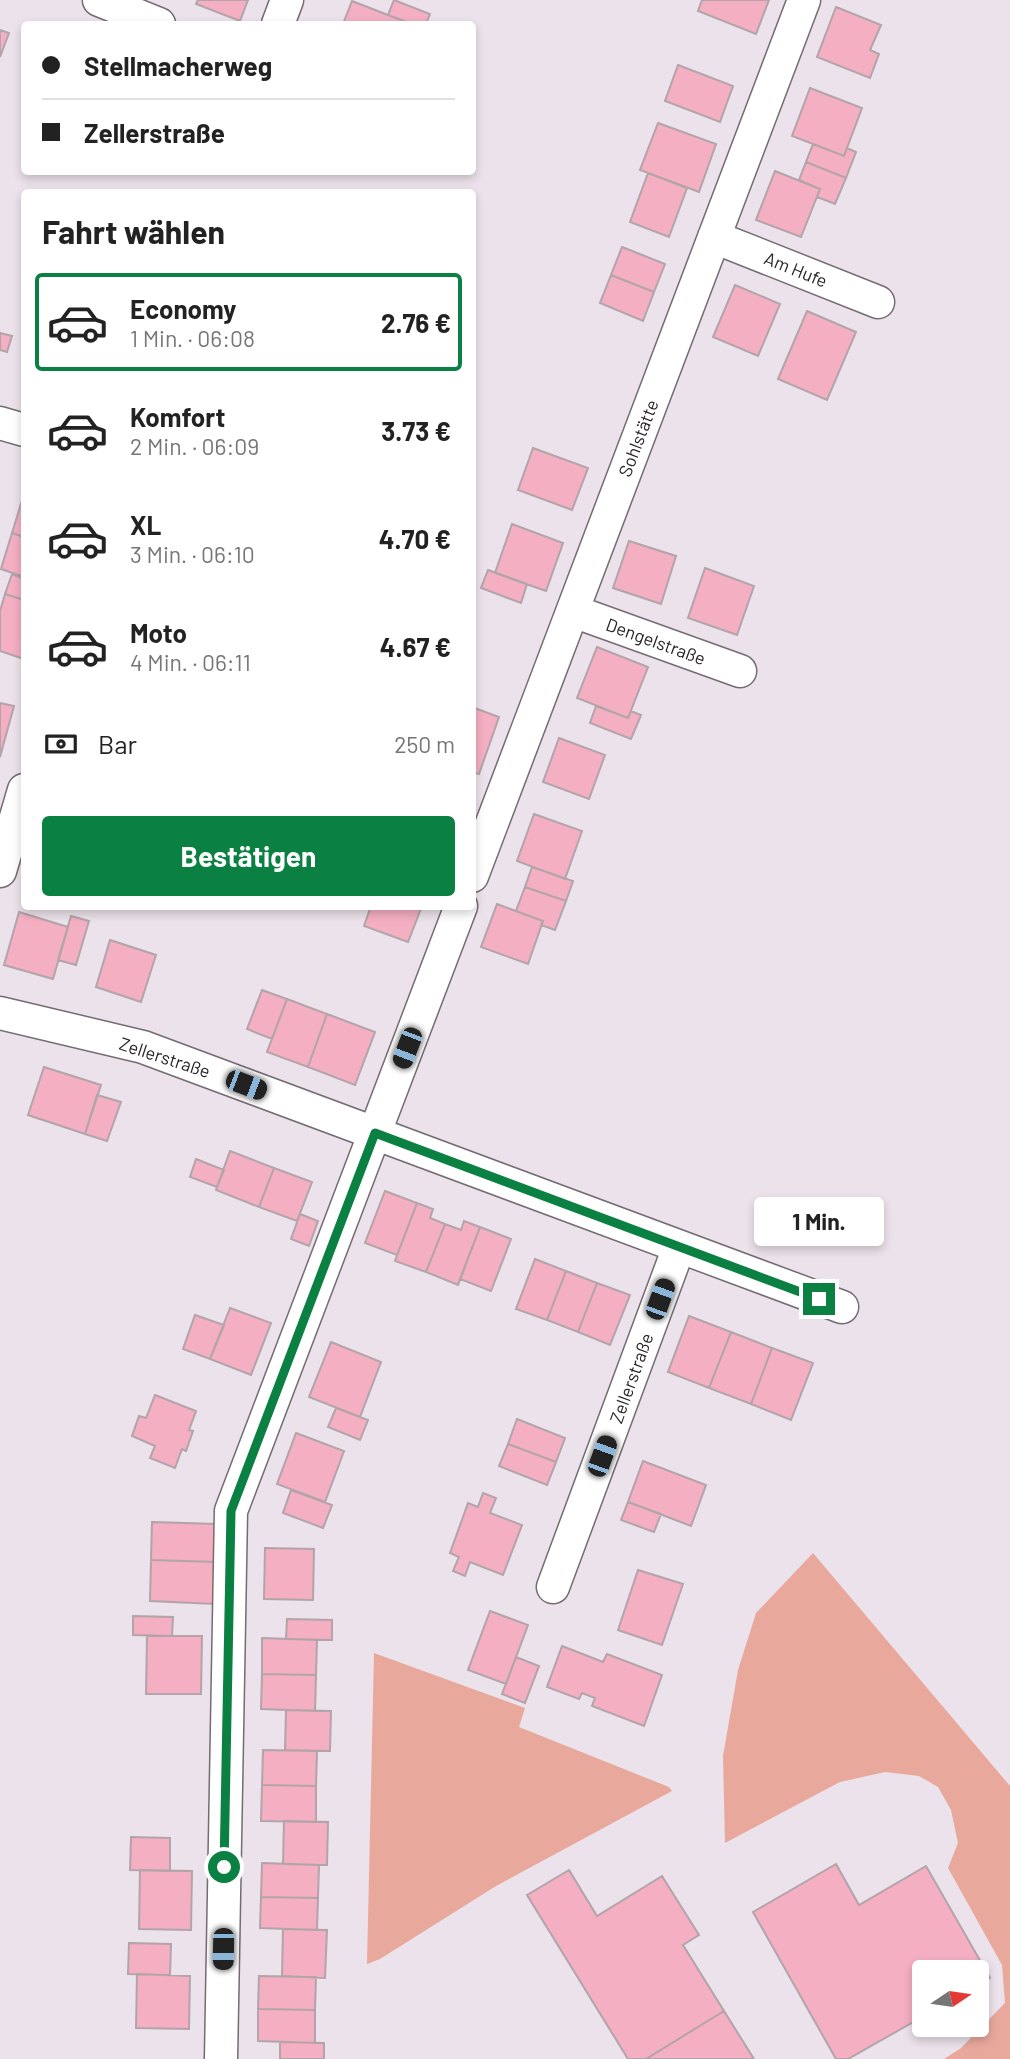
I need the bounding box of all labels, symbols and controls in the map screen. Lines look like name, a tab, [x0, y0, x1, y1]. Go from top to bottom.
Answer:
text: Stellmacherweg	[84, 50, 272, 81]
text: Zellerstraße	[84, 117, 225, 148]
text: Fahrt wählen	[42, 212, 225, 250]
street label: Am Hufe	[761, 246, 831, 292]
icon: car	[46, 291, 109, 354]
text: Economy	[130, 293, 236, 324]
text: 2.76 €	[381, 307, 451, 338]
text: 1 Min. · 06:08	[130, 324, 255, 352]
street label: Sohlstätte	[613, 396, 663, 480]
icon: car	[46, 399, 109, 462]
text: Komfort	[130, 401, 225, 432]
text: 3.73 €	[381, 415, 451, 446]
text: 2 Min. · 06:09	[130, 432, 259, 460]
icon: car	[46, 507, 109, 570]
text: XL	[130, 509, 161, 540]
text: 4.70 €	[379, 523, 451, 554]
text: 3 Min. · 06:10	[130, 540, 255, 568]
street label: Dengelstraße	[603, 613, 709, 669]
icon: car	[46, 615, 109, 678]
text: Moto	[130, 617, 187, 648]
text: 4.67 €	[380, 631, 451, 662]
text: 4 Min. · 06:11	[130, 648, 251, 676]
icon: cash	[42, 725, 80, 763]
text: Bar	[98, 728, 137, 759]
text: 250 m	[394, 730, 455, 758]
button: Bestätigen	[42, 816, 455, 896]
car	[390, 1025, 425, 1071]
street label: Zellerstraße	[117, 1032, 213, 1082]
car	[223, 1068, 270, 1102]
callout: 1 Min.	[754, 1198, 884, 1246]
text: 1 Min.	[792, 1207, 846, 1235]
car	[643, 1276, 678, 1322]
route end	[803, 1283, 835, 1315]
street label: Zellerstraße	[605, 1330, 657, 1426]
car	[585, 1433, 620, 1479]
route start	[208, 1851, 240, 1883]
car	[213, 1928, 234, 1970]
north arrow	[912, 1960, 989, 2037]
map controls	[912, 1960, 989, 2037]

